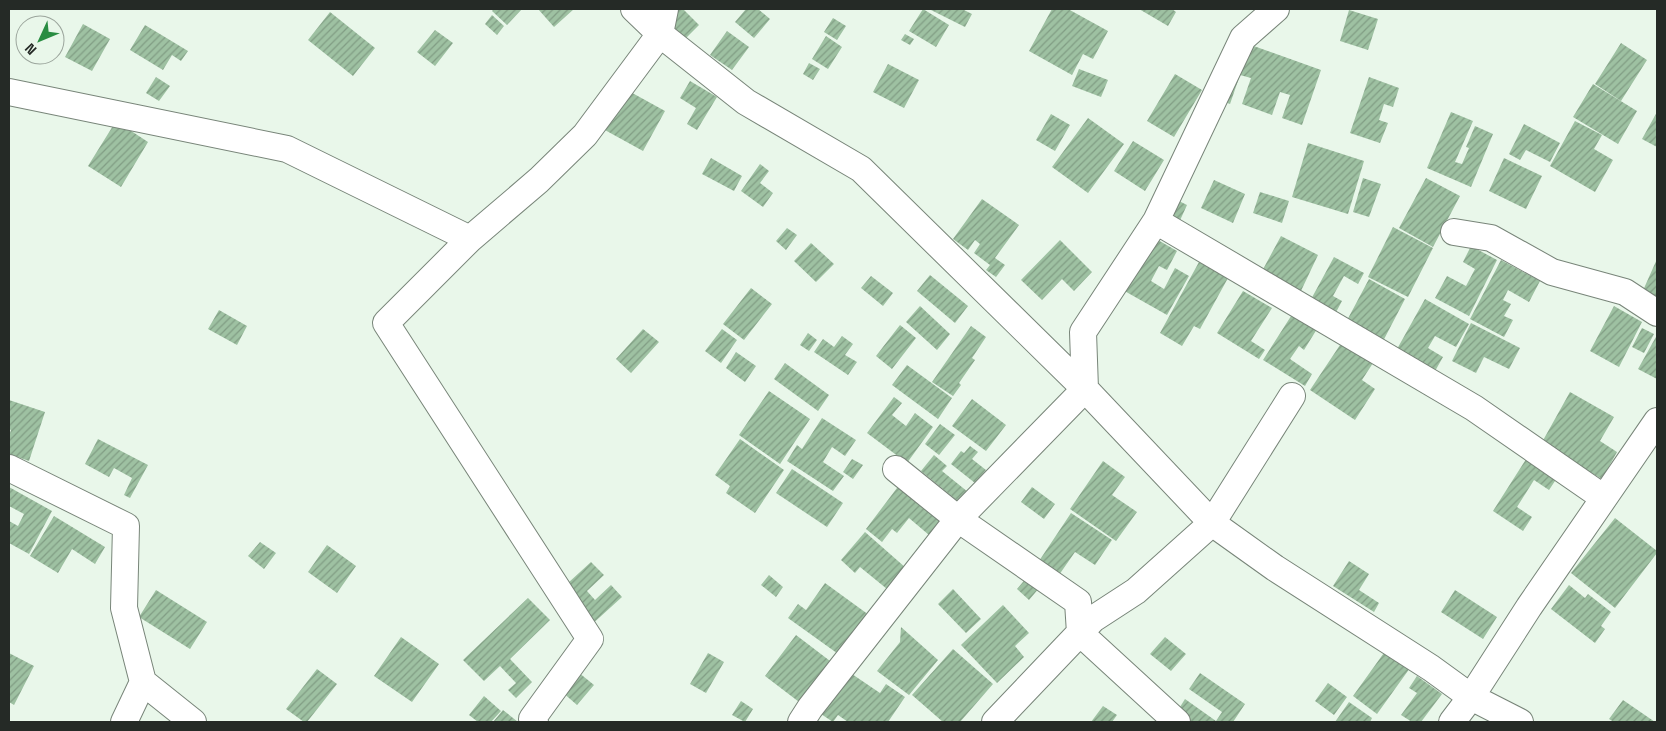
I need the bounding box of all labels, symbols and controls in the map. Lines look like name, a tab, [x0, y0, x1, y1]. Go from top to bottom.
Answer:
north arrow	[15, 15, 65, 65]
text: N	[21, 39, 40, 59]

